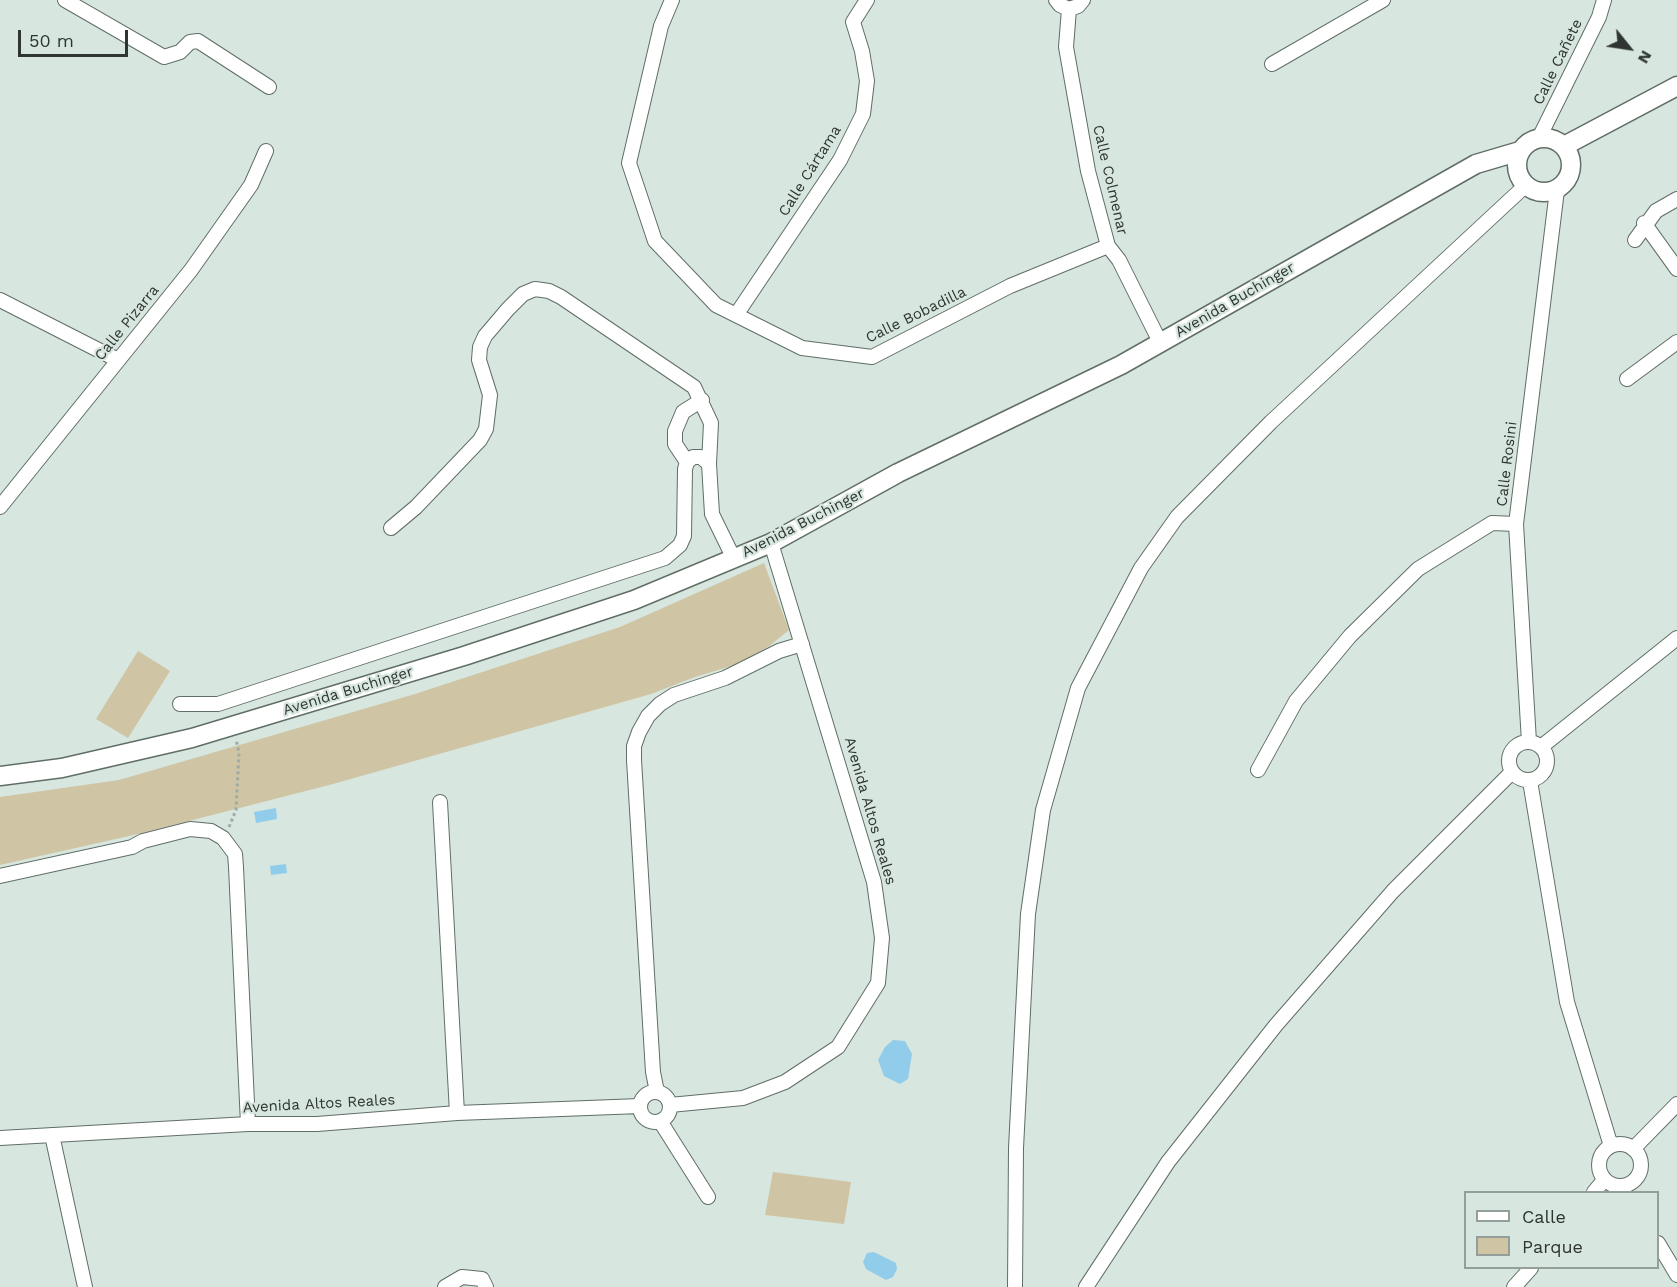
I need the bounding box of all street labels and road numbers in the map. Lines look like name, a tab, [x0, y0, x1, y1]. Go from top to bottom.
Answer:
street label: Calle Cañete	[1529, 16, 1587, 108]
street label: Calle Cártama	[775, 122, 845, 220]
street label: Calle Colmenar	[1089, 123, 1131, 237]
street label: Avenida Buchinger	[1172, 258, 1298, 342]
street label: Calle Pizarra	[91, 282, 163, 364]
street label: Calle Bobadilla	[863, 283, 969, 347]
street label: Calle Rosini	[1493, 420, 1521, 508]
street label: Avenida Buchinger	[739, 484, 867, 562]
street label: Avenida Buchinger	[281, 663, 415, 719]
street label: Avenida Altos Reales	[840, 735, 900, 887]
street label: Avenida Altos Reales	[242, 1091, 396, 1117]

